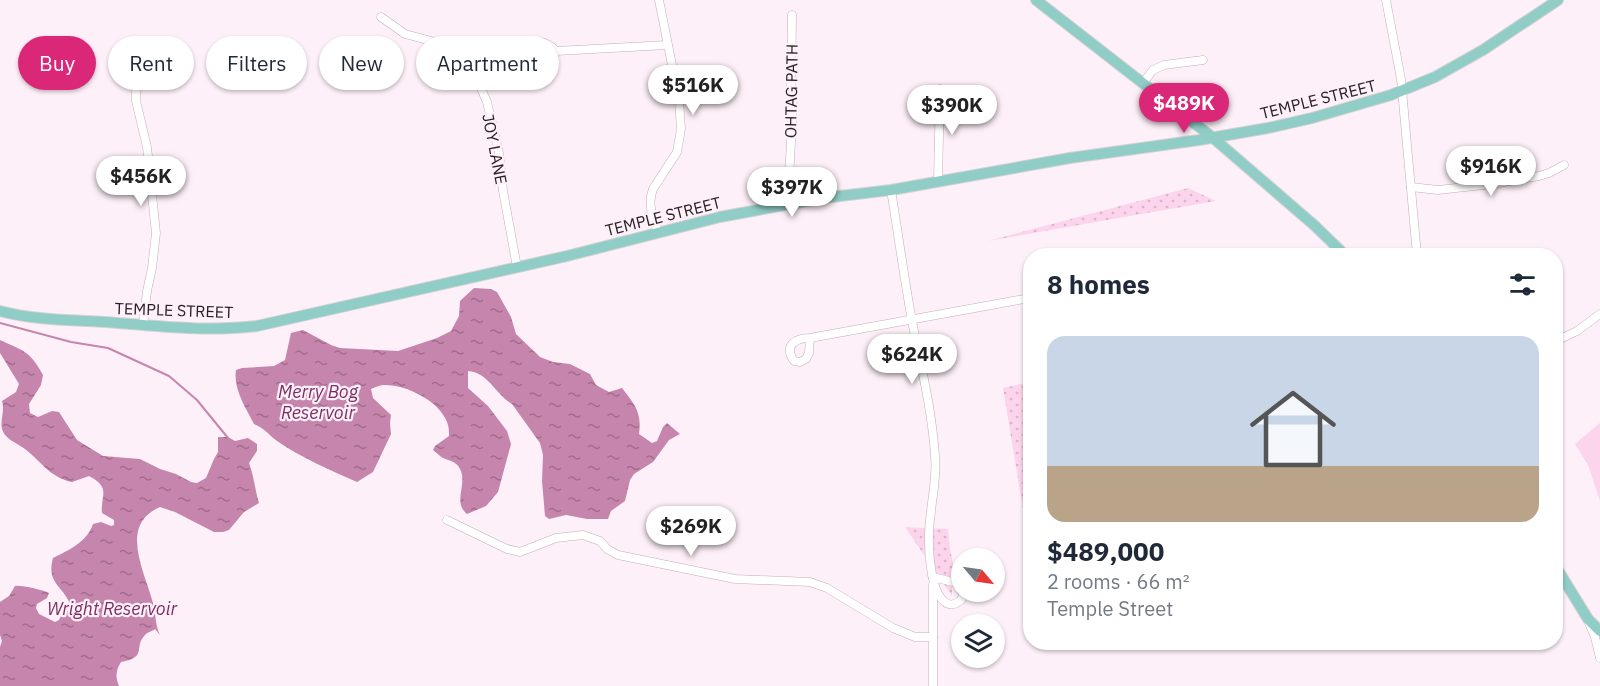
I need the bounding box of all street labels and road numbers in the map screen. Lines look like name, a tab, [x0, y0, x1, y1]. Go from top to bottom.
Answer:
street label: OHTAG PATH	[780, 44, 802, 138]
street label: TEMPLE STREET	[1258, 75, 1378, 123]
street label: JOY LANE	[478, 112, 512, 186]
street label: TEMPLE STREET	[603, 192, 723, 240]
street label: TEMPLE STREET	[114, 298, 234, 322]

